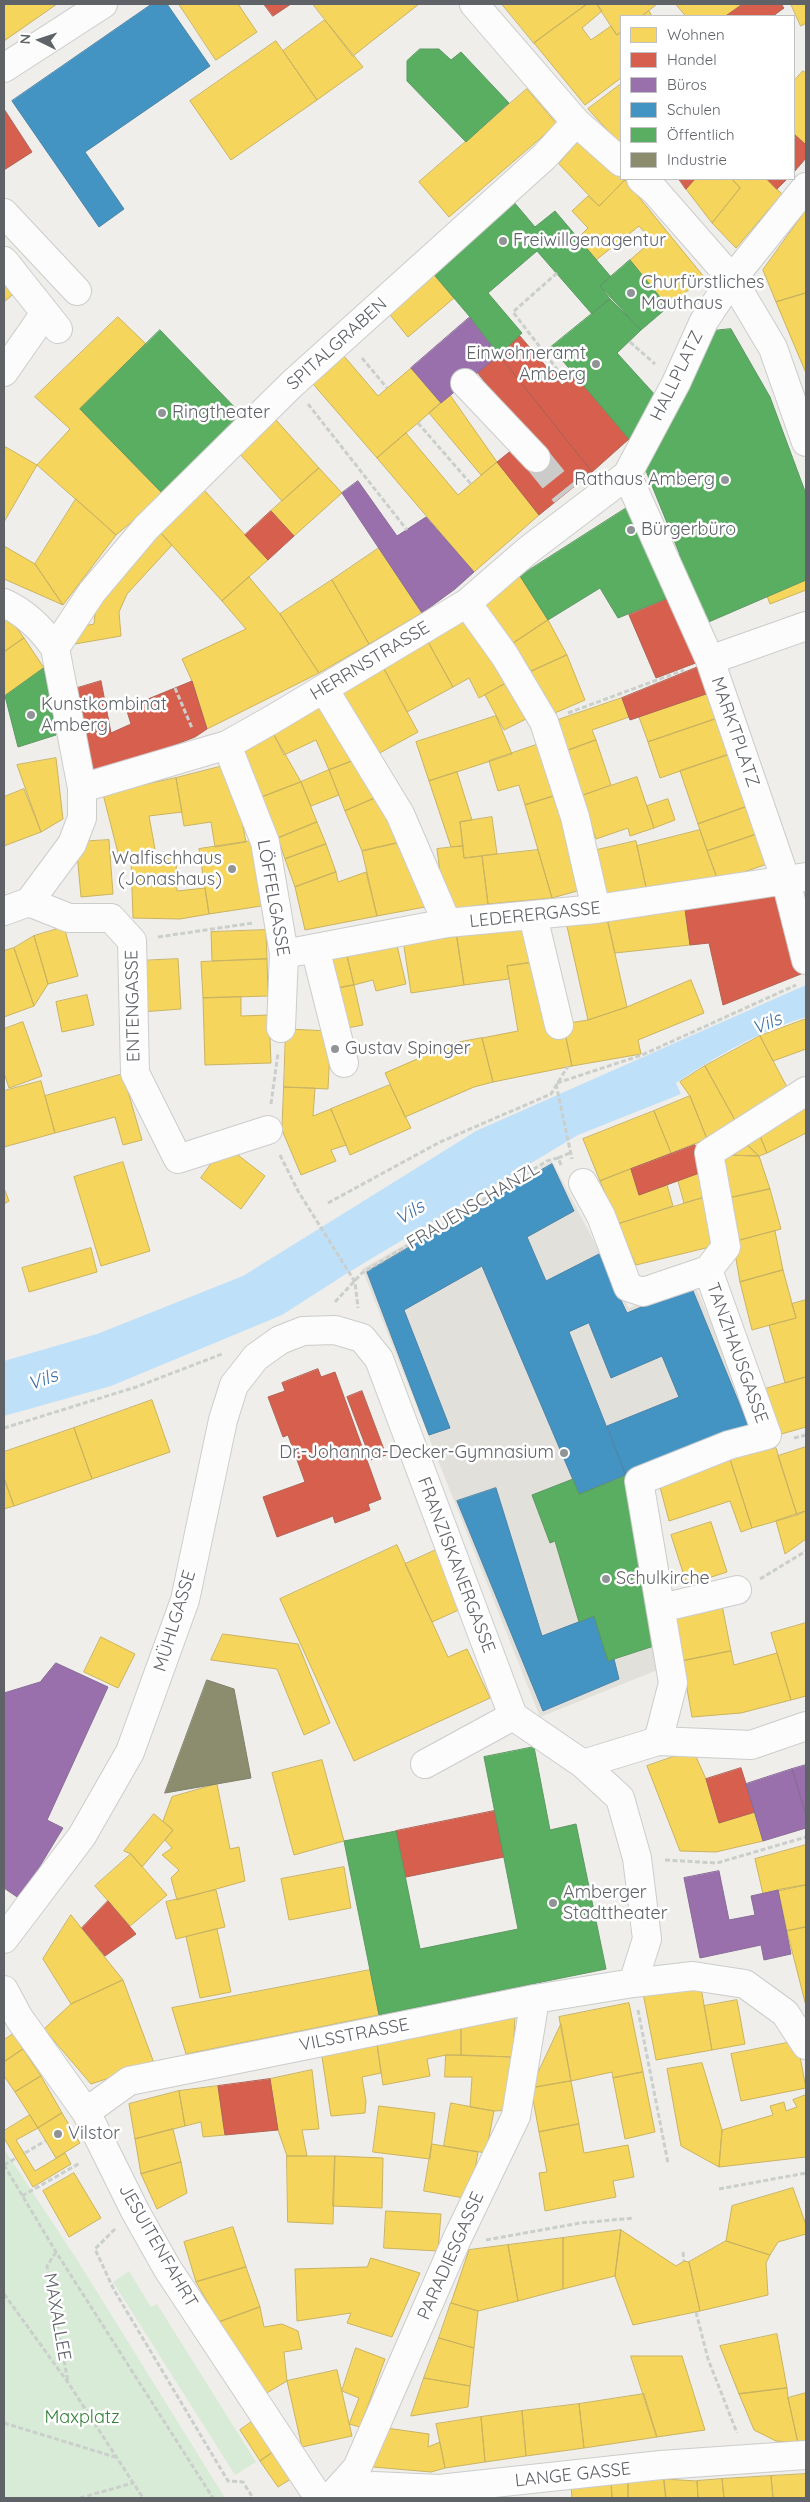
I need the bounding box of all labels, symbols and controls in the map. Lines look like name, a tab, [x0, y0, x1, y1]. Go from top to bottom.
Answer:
north arrow	[15, 15, 65, 65]
legend	[620, 15, 795, 180]
text: Wohnen	[667, 25, 725, 44]
text: N	[16, 33, 34, 45]
text: Handel	[667, 50, 717, 69]
text: Büros	[667, 75, 707, 94]
text: Schulen	[667, 100, 721, 119]
text: Öffentlich	[667, 125, 734, 144]
text: Industrie	[667, 150, 727, 169]
place label: Freiwillgenagentur	[513, 230, 666, 252]
marker: Freiwillgenagentur	[497, 235, 509, 247]
place label: Churfürstliches Mauthaus	[641, 272, 764, 314]
marker: Churfürstliches Mauthaus	[625, 287, 637, 299]
street label: SPITALGRABEN	[282, 293, 392, 395]
street label: HALLPLATZ	[646, 328, 708, 424]
place label: Einwohneramt Amberg	[466, 343, 586, 386]
marker: Einwohneramt Amberg	[590, 358, 602, 370]
place label: Ringtheater	[172, 402, 270, 424]
marker: Ringtheater	[156, 407, 168, 419]
place label: Rathaus Amberg	[574, 469, 715, 491]
marker: Rathaus Amberg	[719, 474, 731, 486]
place label: Bürgerbüro	[641, 519, 736, 541]
marker: Bürgerbüro	[625, 524, 637, 536]
street label: HERRNSTRASSE	[306, 617, 434, 705]
street label: MARKTPLATZ	[706, 674, 764, 790]
place label: Kunstkombinat Amberg	[41, 694, 167, 736]
marker: Kunstkombinat Amberg	[25, 709, 37, 721]
street label: LÖFFELGASSE	[252, 838, 294, 958]
place label: Walfischhaus (Jonashaus)	[112, 848, 222, 891]
marker: Walfischhaus (Jonashaus)	[226, 863, 238, 875]
street label: LEDERERGASSE	[468, 897, 602, 933]
street label: ENTENGASSE	[121, 950, 145, 1062]
water label: Vils	[749, 1008, 785, 1040]
place label: Gustav Spinger	[345, 1038, 471, 1060]
marker: Gustav Spinger	[329, 1043, 341, 1055]
street label: FRAUENSCHANZL	[403, 1158, 543, 1254]
water label: Vils	[391, 1195, 429, 1231]
street label: TANZHAUSGASSE	[702, 1280, 772, 1426]
water label: Vils	[25, 1364, 61, 1396]
place label: Dr.-Johanna-Decker-Gymnasium	[279, 1442, 554, 1464]
marker: Dr.-Johanna-Decker-Gymnasium	[558, 1447, 570, 1459]
street label: FRANZISKANERGASSE	[412, 1474, 500, 1656]
street label: MÜHLGASSE	[149, 1568, 201, 1674]
place label: Schulkirche	[616, 1568, 710, 1590]
marker: Schulkirche	[600, 1573, 612, 1585]
place label: Amberger Stadttheater	[563, 1882, 668, 1925]
marker: Amberger Stadttheater	[547, 1897, 559, 1909]
street label: VILSSTRASSE	[297, 2014, 411, 2056]
place label: Vilstor	[68, 2123, 120, 2145]
marker: Vilstor	[52, 2128, 64, 2140]
street label: JESUITENFAHRT	[114, 2180, 202, 2312]
street label: PARADIESGASSE	[413, 2189, 489, 2323]
street label: MAXALLEE	[39, 2271, 75, 2363]
park label: Maxplatz	[44, 2407, 120, 2429]
street label: LANGE GASSE	[514, 2458, 632, 2492]

